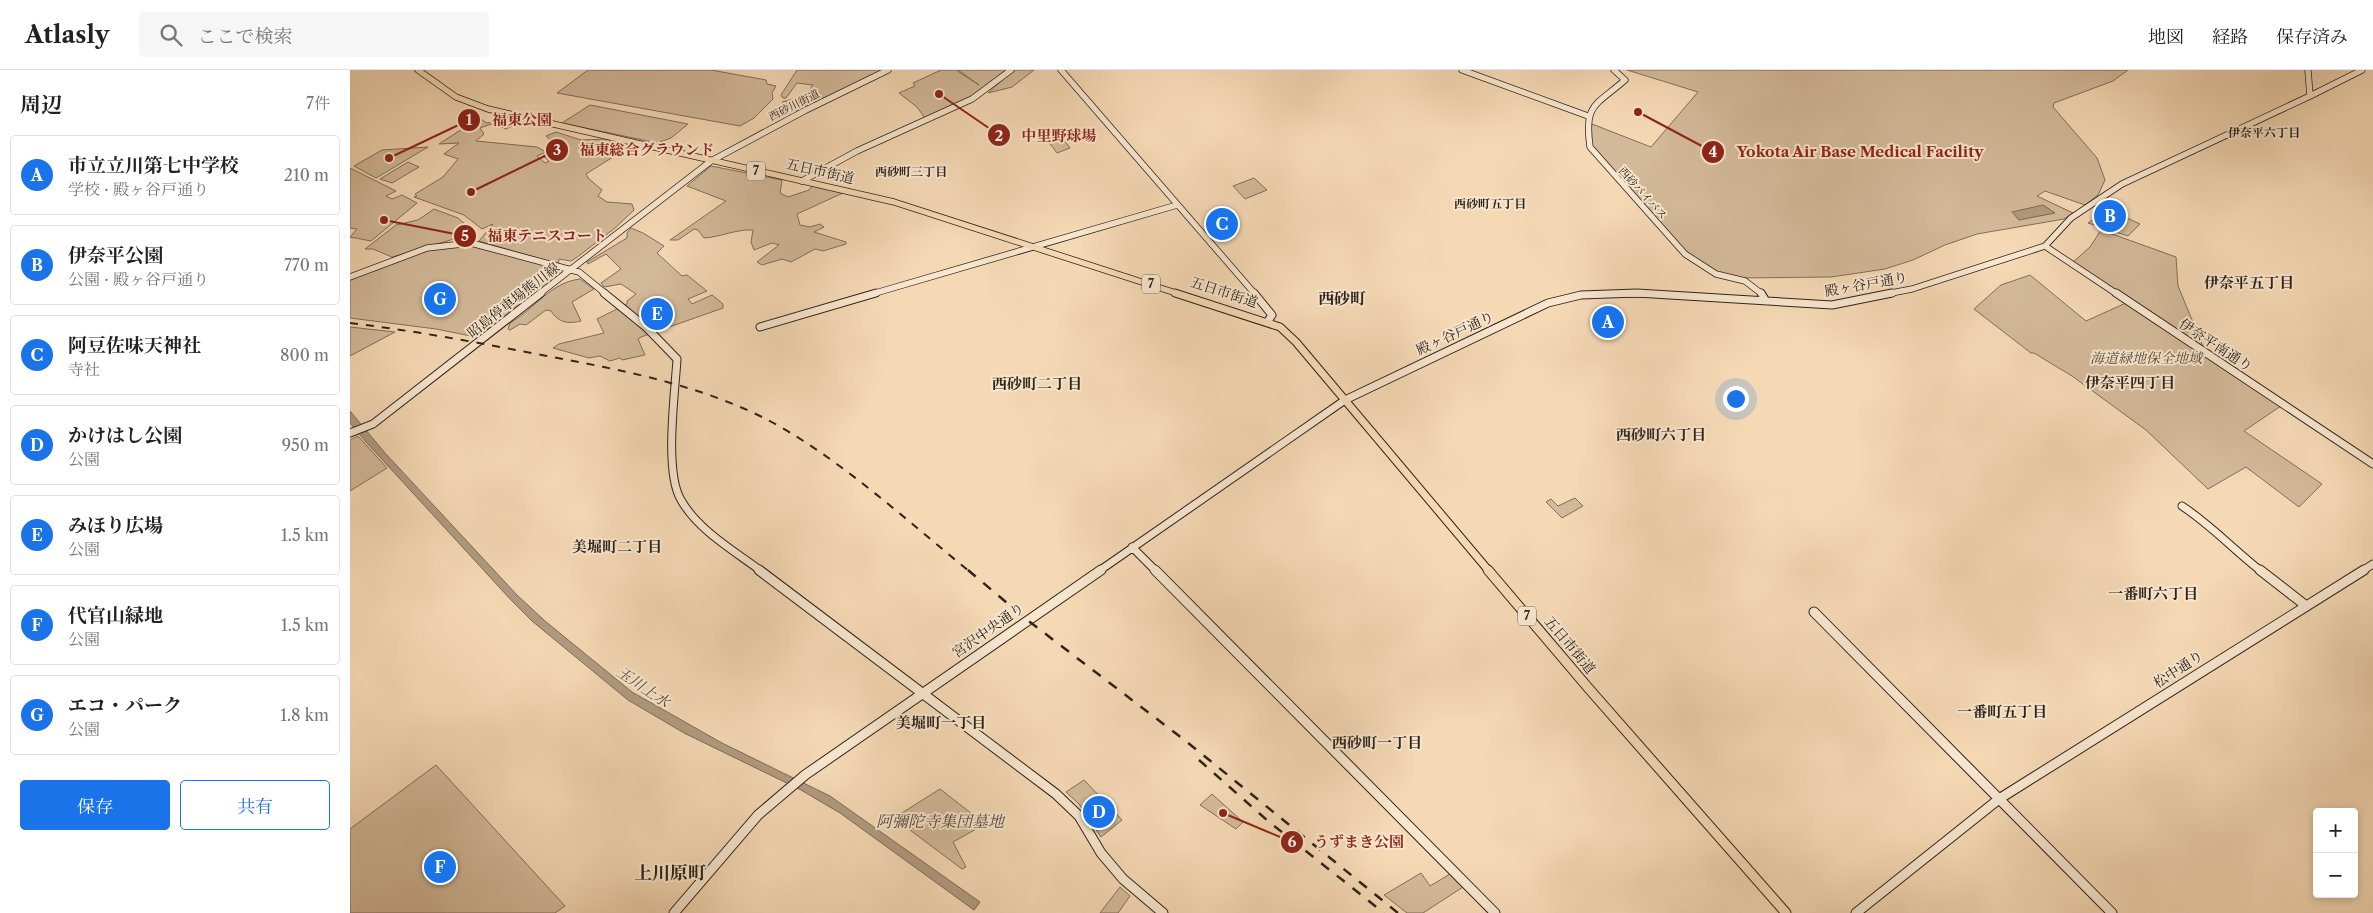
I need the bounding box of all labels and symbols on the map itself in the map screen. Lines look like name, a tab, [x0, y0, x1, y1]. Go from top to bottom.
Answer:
street label: 西砂川街道	[766, 86, 822, 124]
callout: 福東公園	[457, 105, 562, 135]
text: 1	[466, 110, 473, 129]
text: 福東公園	[492, 110, 552, 129]
callout: 中里野球場	[987, 120, 1107, 150]
district label: 伊奈平六丁目	[2228, 125, 2300, 140]
text: 2	[995, 126, 1004, 145]
text: 中里野球場	[1021, 126, 1097, 145]
callout: 福東総合グラウンド	[544, 135, 724, 165]
callout: Yokota Air Base Medical Facility	[1701, 137, 1994, 167]
text: 3	[553, 140, 561, 159]
text: 福東総合グラウンド	[579, 140, 715, 159]
text: 4	[1709, 142, 1718, 161]
text: Yokota Air Base Medical Facility	[1736, 142, 1984, 161]
street label: 五日市街道	[784, 154, 856, 188]
road number: 7	[747, 162, 765, 180]
district label: 西砂町三丁目	[875, 164, 947, 179]
street label: 西砂バイパス	[1616, 164, 1670, 222]
district label: 西砂町五丁目	[1454, 196, 1526, 211]
pin: B	[2094, 197, 2126, 235]
pin: C	[1206, 205, 1238, 243]
callout: 福東テニスコート	[452, 221, 617, 251]
text: 5	[461, 226, 469, 245]
text: 福東テニスコート	[487, 226, 607, 245]
street label: 昭島停車場熊川線	[463, 258, 563, 342]
street label: 殿ヶ谷戸通り	[1823, 268, 1909, 300]
street label: 五日市街道	[1188, 273, 1260, 311]
district label: 伊奈平五丁目	[2204, 273, 2294, 292]
road number: 7	[1142, 274, 1160, 293]
pin: G	[424, 280, 456, 318]
district label: 西砂町	[1318, 288, 1366, 308]
pin: E	[641, 295, 673, 333]
pin: A	[1592, 303, 1624, 341]
street label: 殿ヶ谷戸通り	[1413, 307, 1497, 359]
street label: 伊奈平南通り	[2176, 315, 2256, 375]
park label: 海道緑地保全地域	[2090, 349, 2204, 367]
district label: 伊奈平四丁目	[2085, 373, 2175, 392]
district label: 西砂町二丁目	[992, 374, 1082, 393]
your location	[1723, 386, 1749, 412]
district label: 西砂町六丁目	[1616, 425, 1706, 444]
district label: 美堀町二丁目	[572, 537, 662, 556]
district label: 一番町六丁目	[2108, 584, 2198, 603]
street label: 宮沢中央通り	[948, 599, 1028, 661]
road number: 7	[1518, 606, 1536, 626]
street label: 五日市街道	[1541, 612, 1599, 678]
street label: 松中通り	[2150, 646, 2206, 692]
water label: 玉川上水	[613, 662, 675, 712]
district label: 一番町五丁目	[1957, 702, 2047, 721]
district label: 美堀町一丁目	[896, 713, 986, 732]
district label: 西砂町一丁目	[1332, 733, 1422, 752]
pin: D	[1083, 793, 1115, 831]
park label: 阿彌陀寺集団墓地	[876, 811, 1006, 831]
callout: うずまき公園	[1279, 827, 1414, 857]
text: 6	[1288, 832, 1297, 851]
text: うずまき公園	[1314, 832, 1404, 851]
pin: F	[424, 848, 456, 886]
district label: 上川原町	[634, 862, 706, 884]

